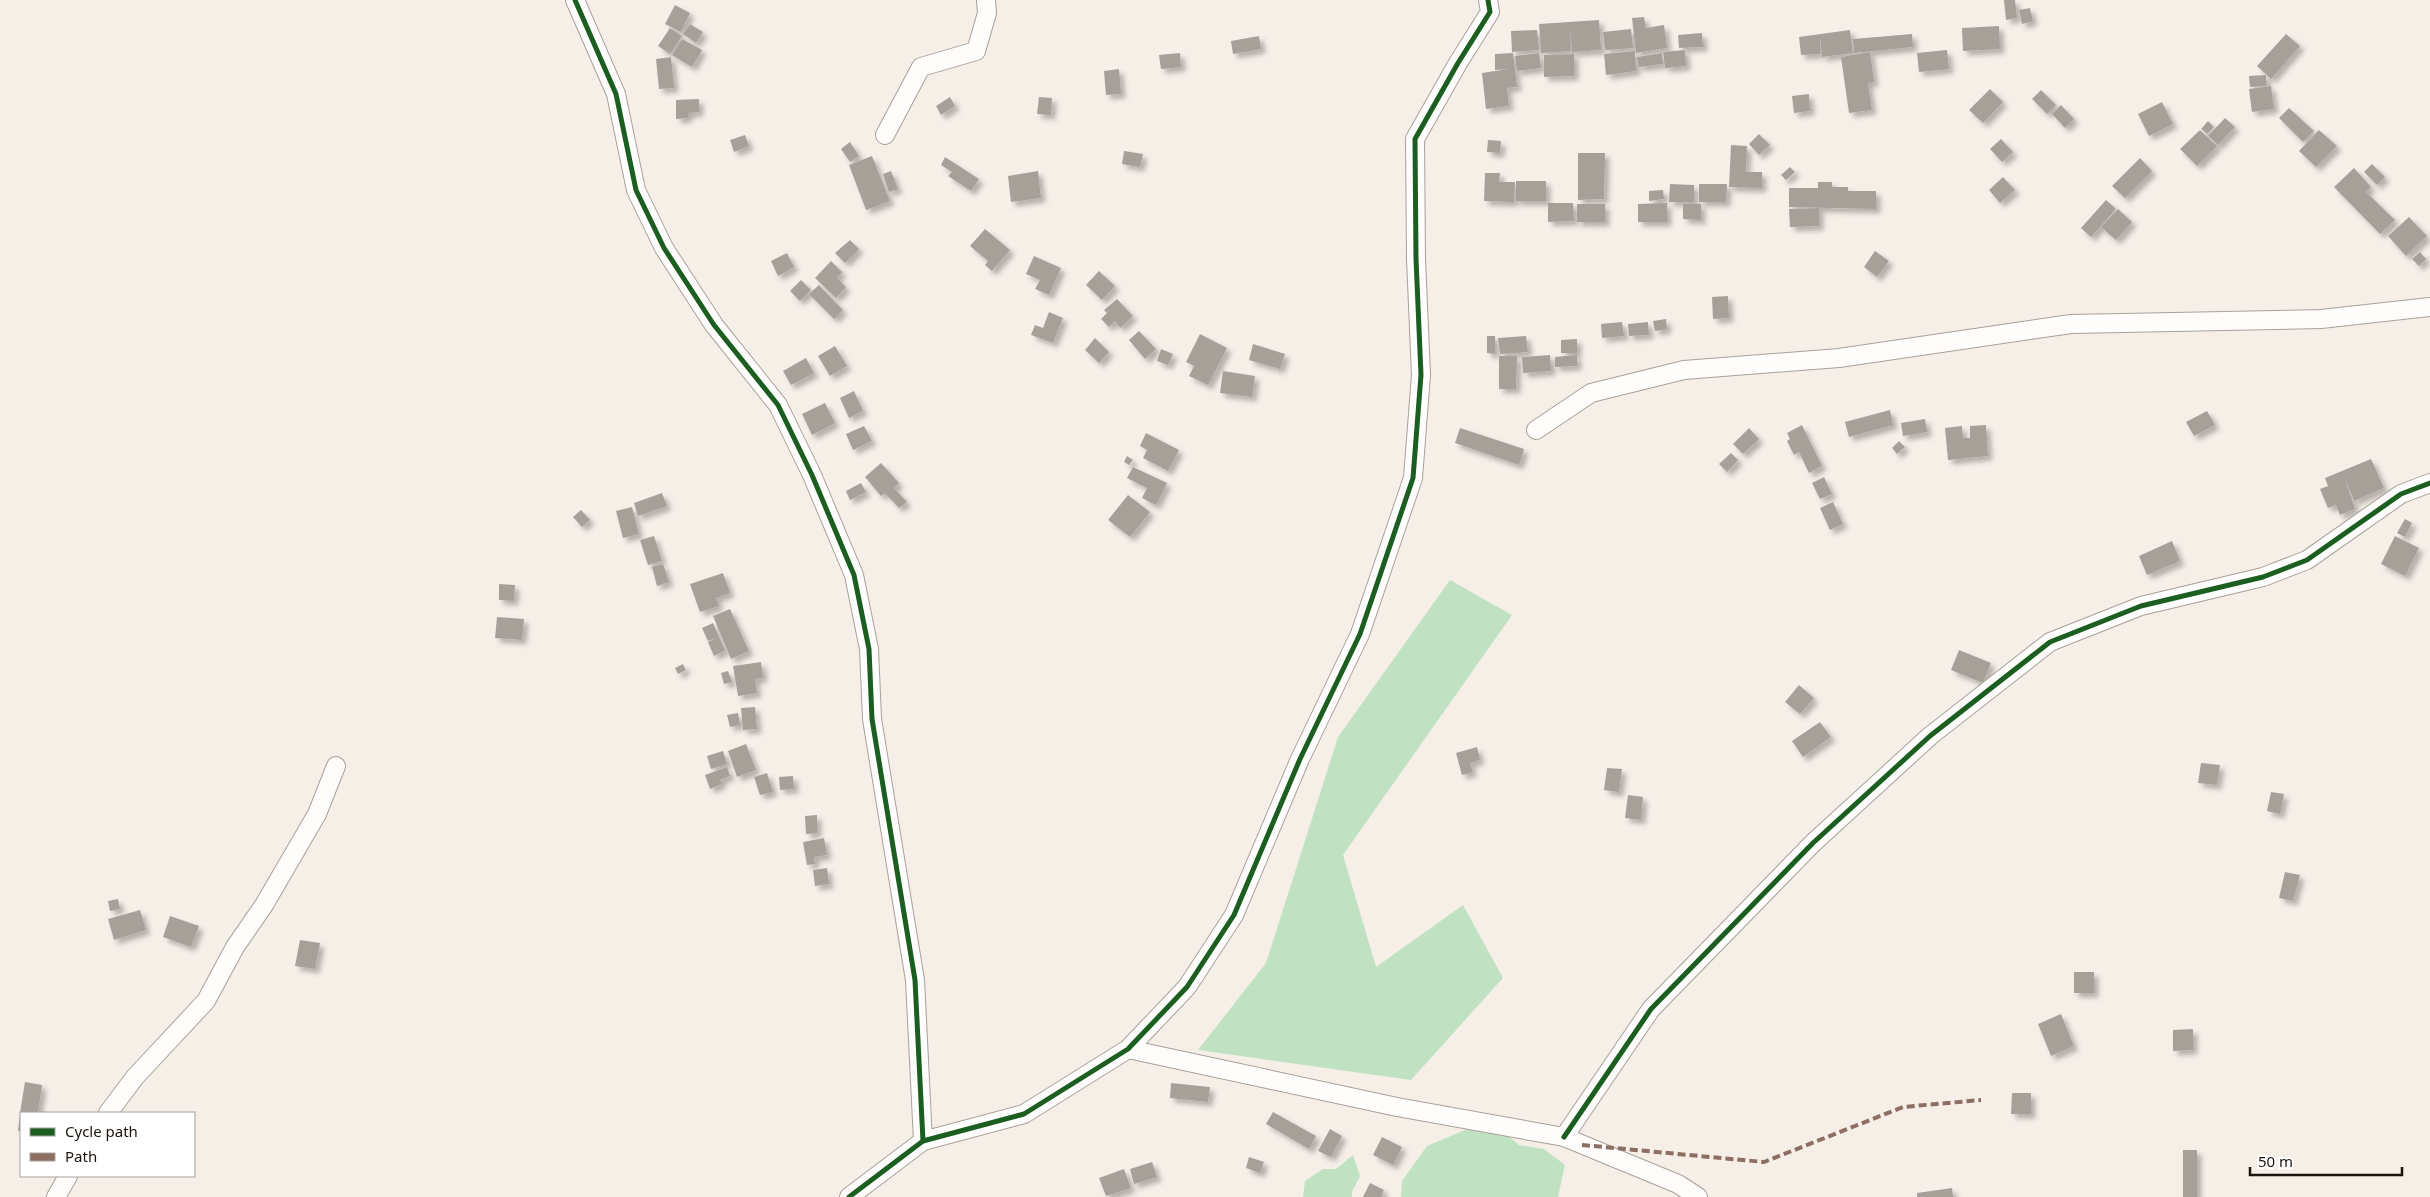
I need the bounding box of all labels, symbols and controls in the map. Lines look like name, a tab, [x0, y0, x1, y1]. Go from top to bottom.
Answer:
legend	[20, 1112, 195, 1177]
text: Cycle path	[65, 1121, 138, 1141]
scale bar	[2250, 1144, 2402, 1176]
text: Path	[65, 1146, 97, 1166]
text: 50 m	[2258, 1151, 2293, 1171]

